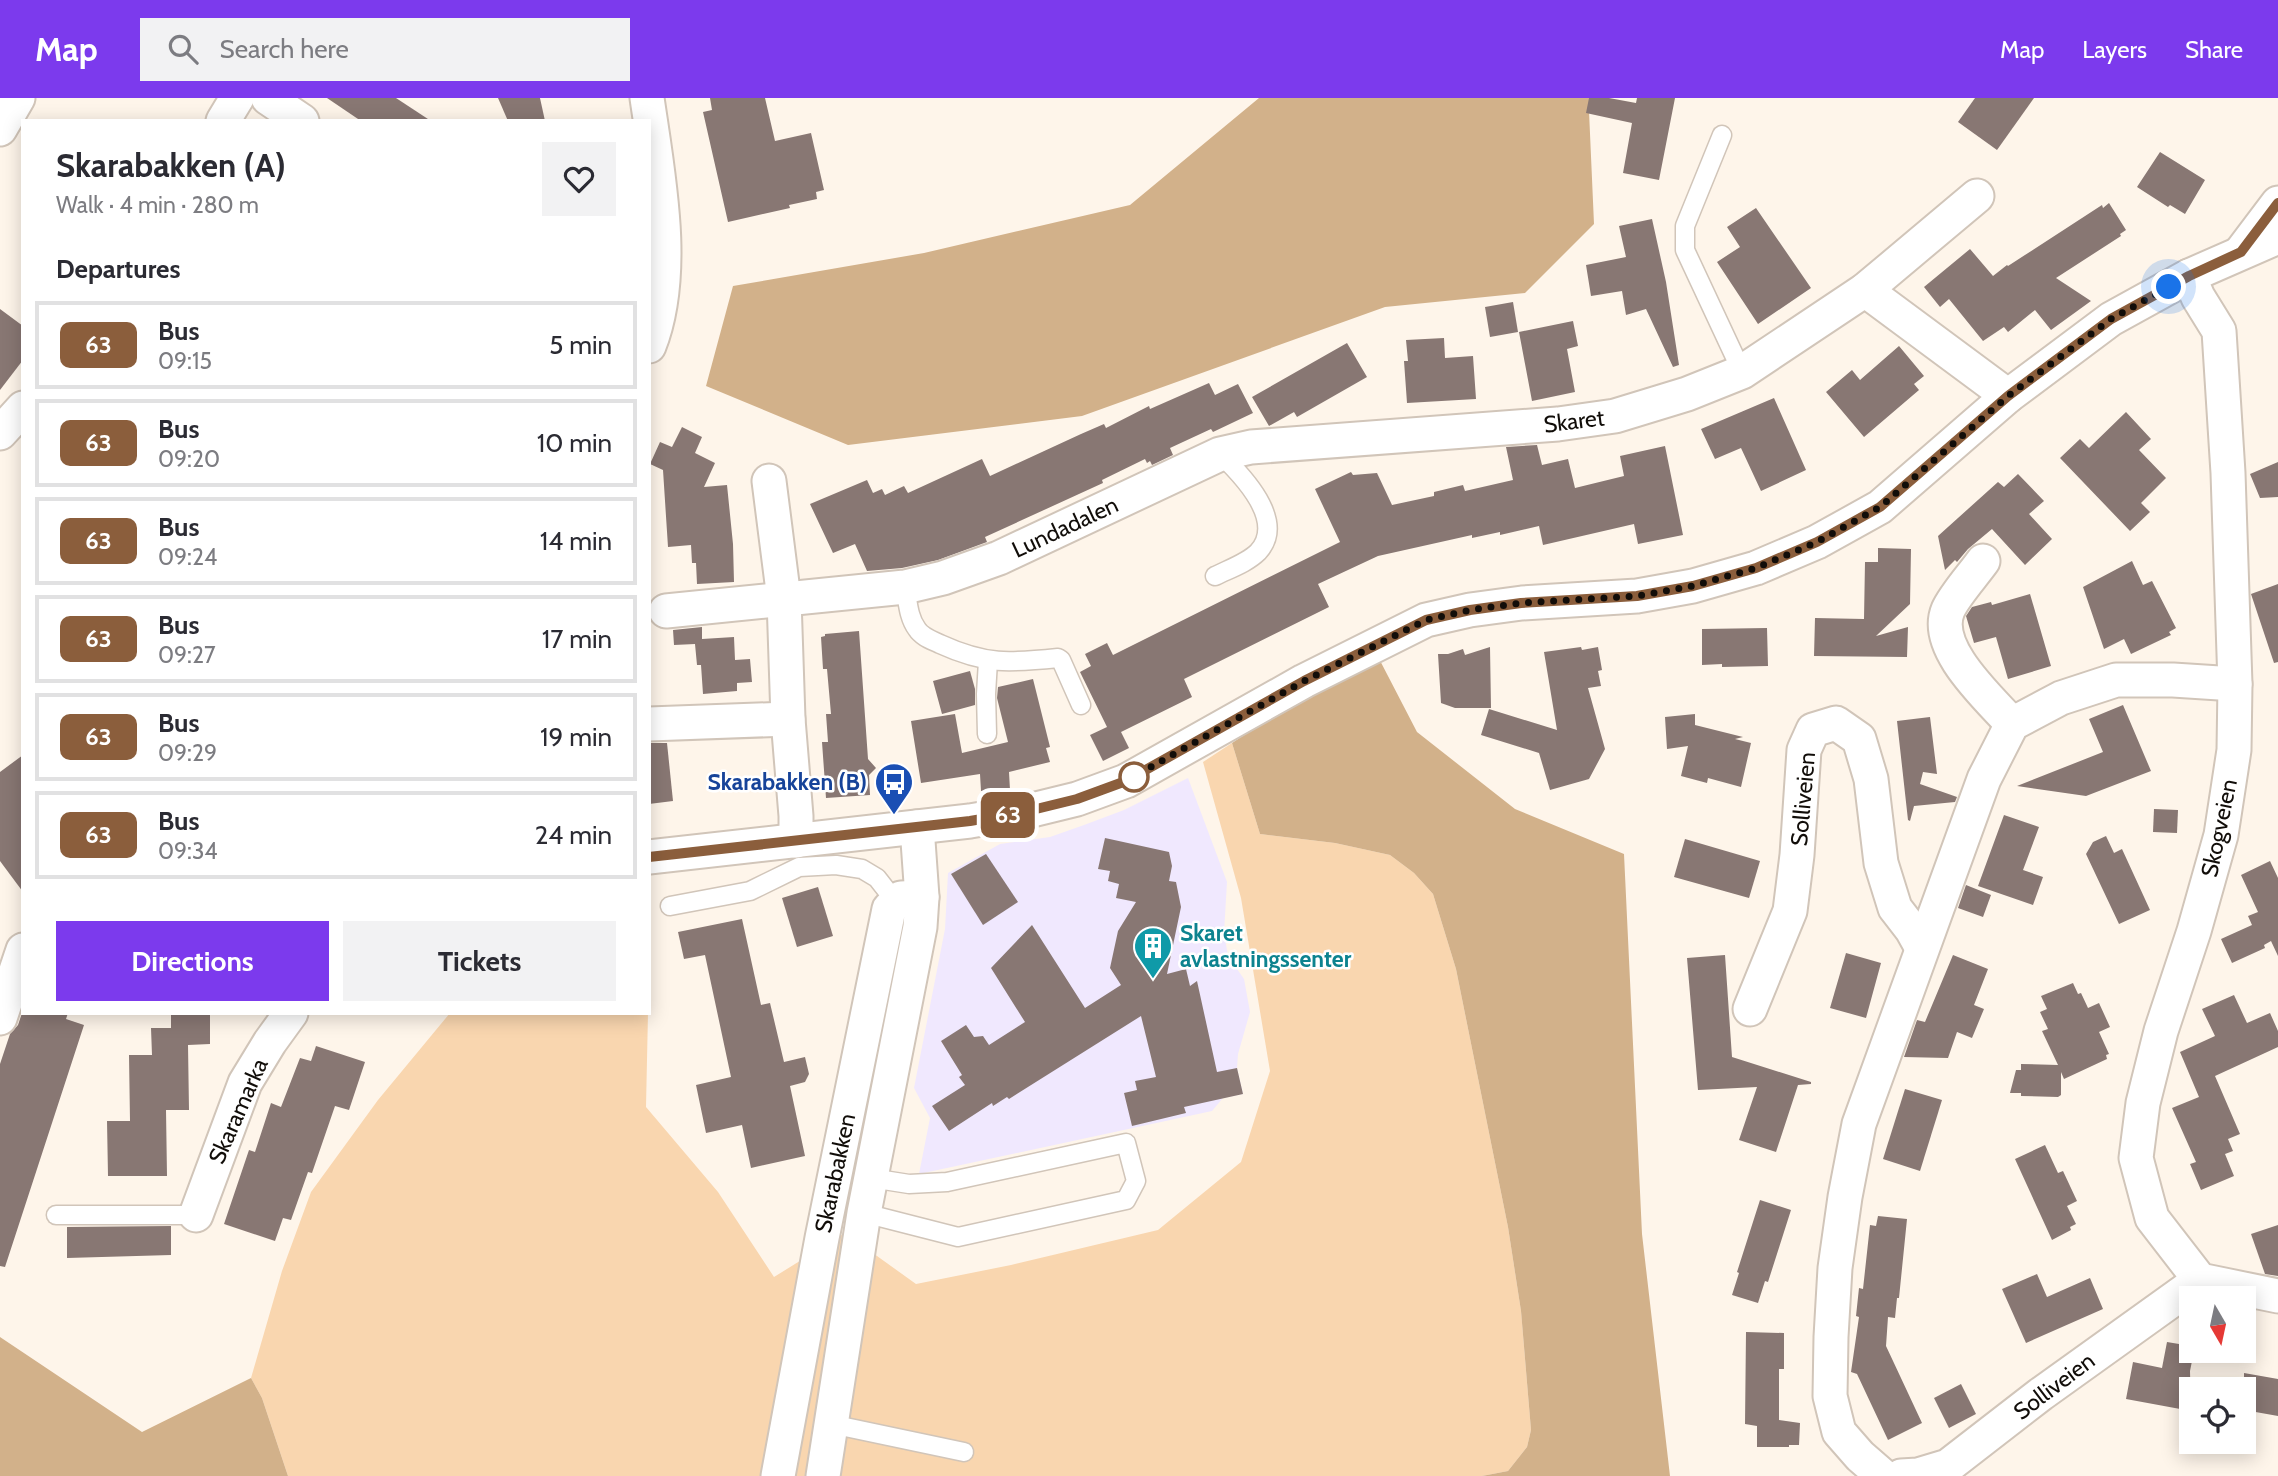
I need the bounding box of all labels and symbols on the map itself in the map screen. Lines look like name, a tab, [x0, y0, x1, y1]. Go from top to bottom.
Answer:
your location	[2151, 269, 2186, 304]
street label: Skaret	[1542, 403, 1606, 439]
street label: Lundadalen	[1008, 490, 1122, 564]
street label: Solliveien	[1785, 751, 1821, 847]
bus stop icon: Skarabakken (B)	[873, 761, 915, 816]
unlabelled marker	[1119, 762, 1149, 792]
place label: Skarabakken (B)	[708, 768, 867, 796]
street label: Skogveien	[2195, 776, 2243, 880]
line badge: 63	[976, 792, 1040, 838]
place label: Skaret avlastningssenter	[1180, 919, 1352, 973]
building icon: Skaret avlastningssenter	[1132, 925, 1174, 980]
street label: Skaramarka	[202, 1054, 274, 1168]
street label: Skarabakken	[809, 1111, 861, 1235]
north arrow	[2179, 1286, 2256, 1363]
street label: Solliveien	[2008, 1346, 2100, 1426]

